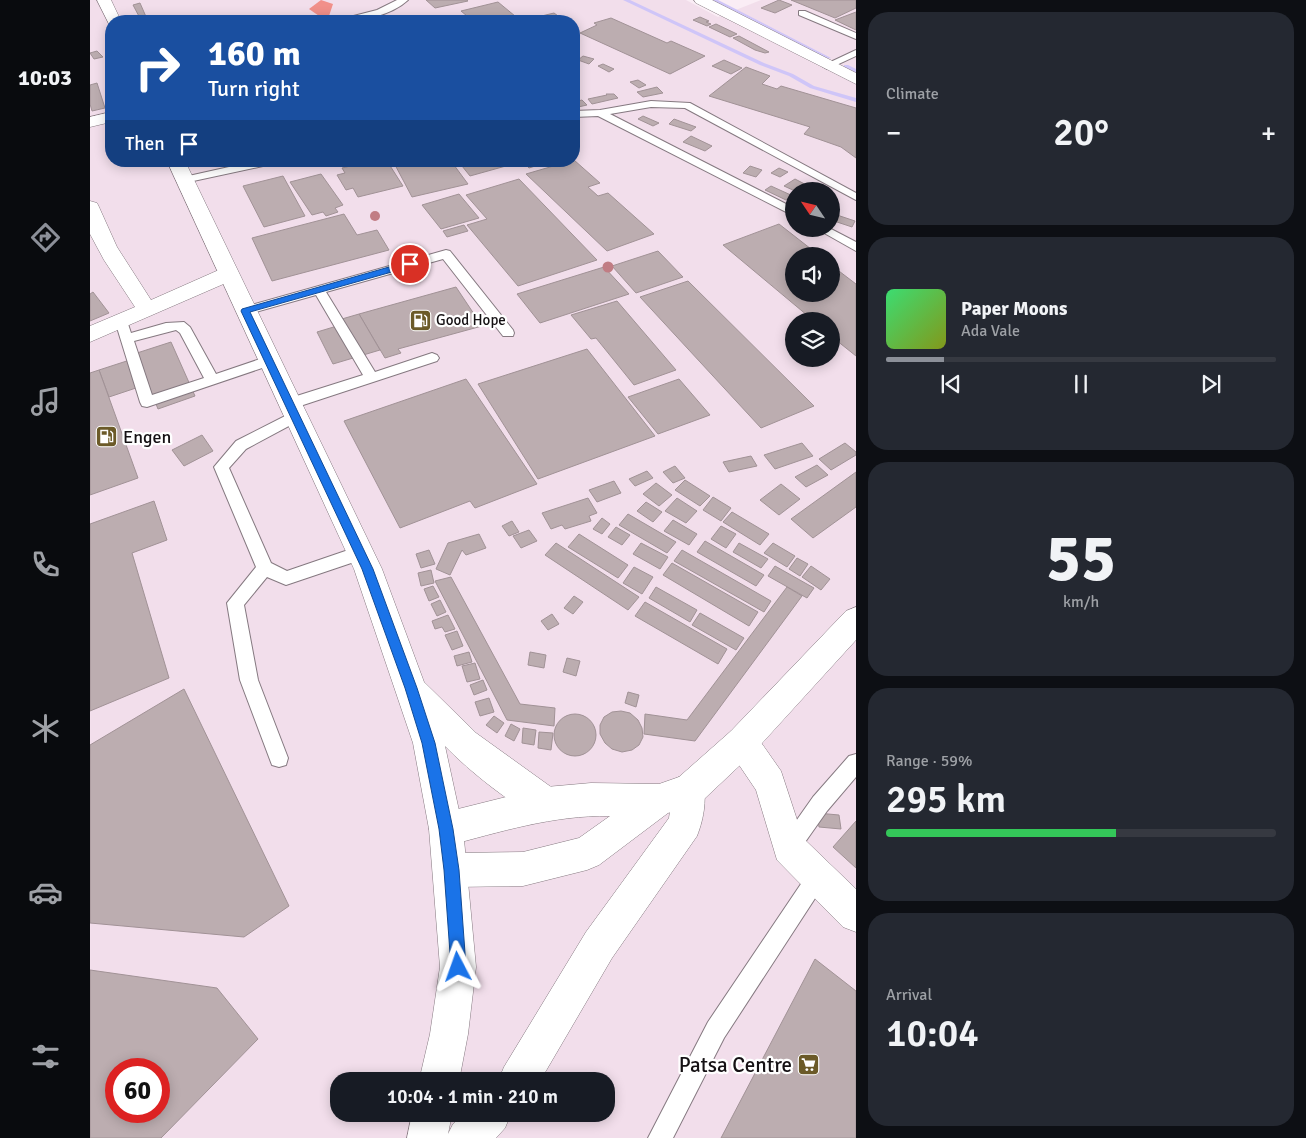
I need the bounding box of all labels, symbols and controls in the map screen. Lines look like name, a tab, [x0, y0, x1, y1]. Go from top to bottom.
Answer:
text: 160 m	[208, 32, 301, 75]
icon: right	[125, 35, 190, 100]
text: 10:03	[18, 64, 72, 91]
text: Turn right	[208, 75, 300, 102]
text: Climate	[886, 84, 939, 104]
text: 20°	[1053, 109, 1109, 156]
text: −	[886, 116, 901, 150]
text: +	[1261, 116, 1276, 150]
icon: arrive	[175, 130, 203, 158]
text: Then	[125, 132, 165, 156]
north arrow	[785, 182, 840, 238]
map controls	[785, 182, 840, 367]
icon: directions	[28, 220, 63, 255]
pin	[389, 243, 431, 285]
button: sound	[785, 247, 840, 302]
icon: arrive	[396, 250, 424, 278]
text: Paper Moons	[961, 297, 1067, 321]
fuel station icon: Good Hope	[408, 308, 432, 332]
place label: Good Hope	[436, 311, 506, 329]
button: layers	[785, 312, 840, 367]
text: Ada Vale	[961, 321, 1020, 341]
icon: previous	[937, 370, 965, 398]
icon: pause	[1067, 370, 1095, 398]
icon: next	[1197, 370, 1225, 398]
icon: music	[28, 384, 63, 419]
fuel station icon: Engen	[95, 425, 119, 449]
place label: Engen	[123, 426, 171, 448]
text: 55	[1046, 519, 1116, 599]
icon: phone	[28, 547, 63, 582]
text: km/h	[1063, 592, 1099, 612]
icon: climate	[28, 711, 63, 746]
text: Range · 59%	[886, 751, 972, 771]
text: 295 km	[886, 776, 1006, 823]
icon: car	[28, 875, 63, 910]
position arrow	[431, 940, 483, 992]
text: Arrival	[886, 985, 932, 1005]
text: 10:04	[886, 1010, 979, 1057]
icon: filters	[28, 1039, 63, 1074]
place label: Patsa Centre	[679, 1052, 792, 1078]
supermarket icon: Patsa Centre	[796, 1053, 820, 1077]
speed limit sign: 60	[105, 1058, 170, 1123]
text: 10:04 · 1 min · 210 m	[387, 1085, 558, 1109]

